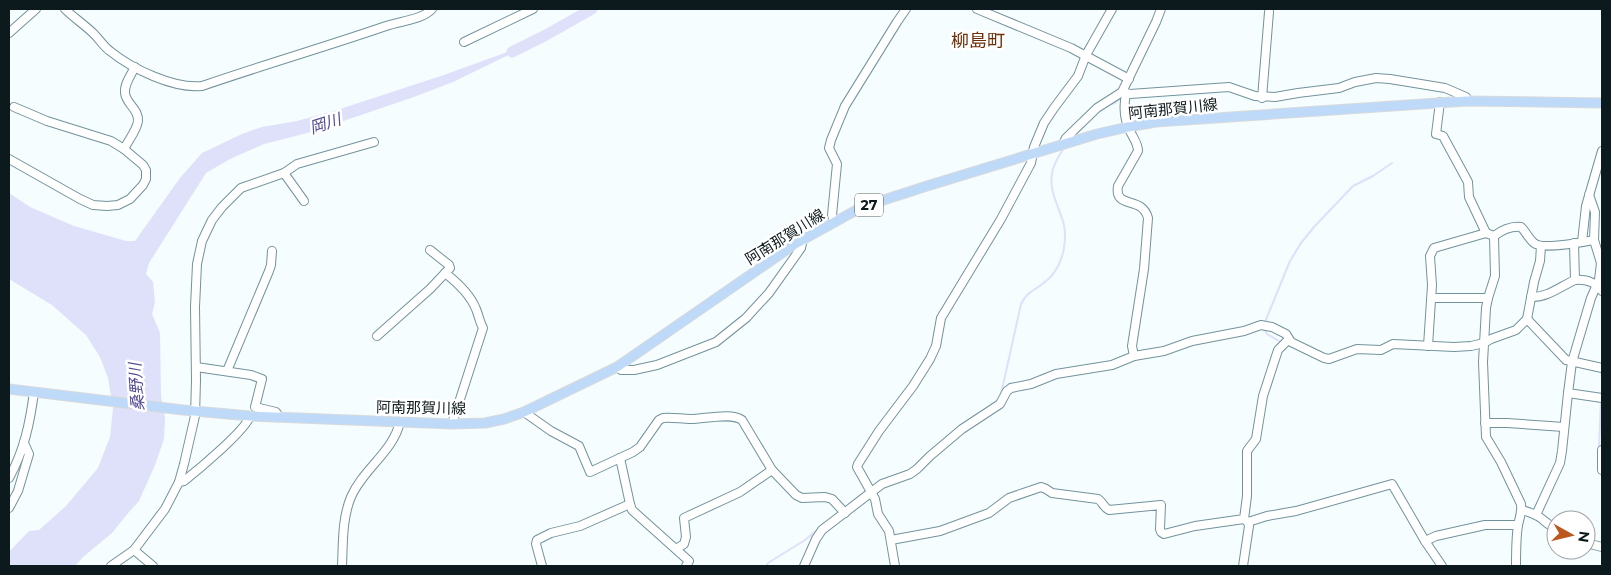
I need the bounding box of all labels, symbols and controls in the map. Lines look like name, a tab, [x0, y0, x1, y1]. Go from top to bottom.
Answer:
district label: 柳島町	[951, 30, 1005, 52]
street label: 阿南那賀川線	[1127, 94, 1219, 123]
water label: 岡川	[307, 109, 345, 137]
road number: 27	[855, 194, 883, 216]
street label: 阿南那賀川線	[742, 205, 828, 268]
water label: 桑野川	[125, 360, 148, 412]
street label: 阿南那賀川線	[376, 397, 466, 418]
north arrow	[1546, 510, 1596, 560]
text: N	[1574, 530, 1594, 544]

